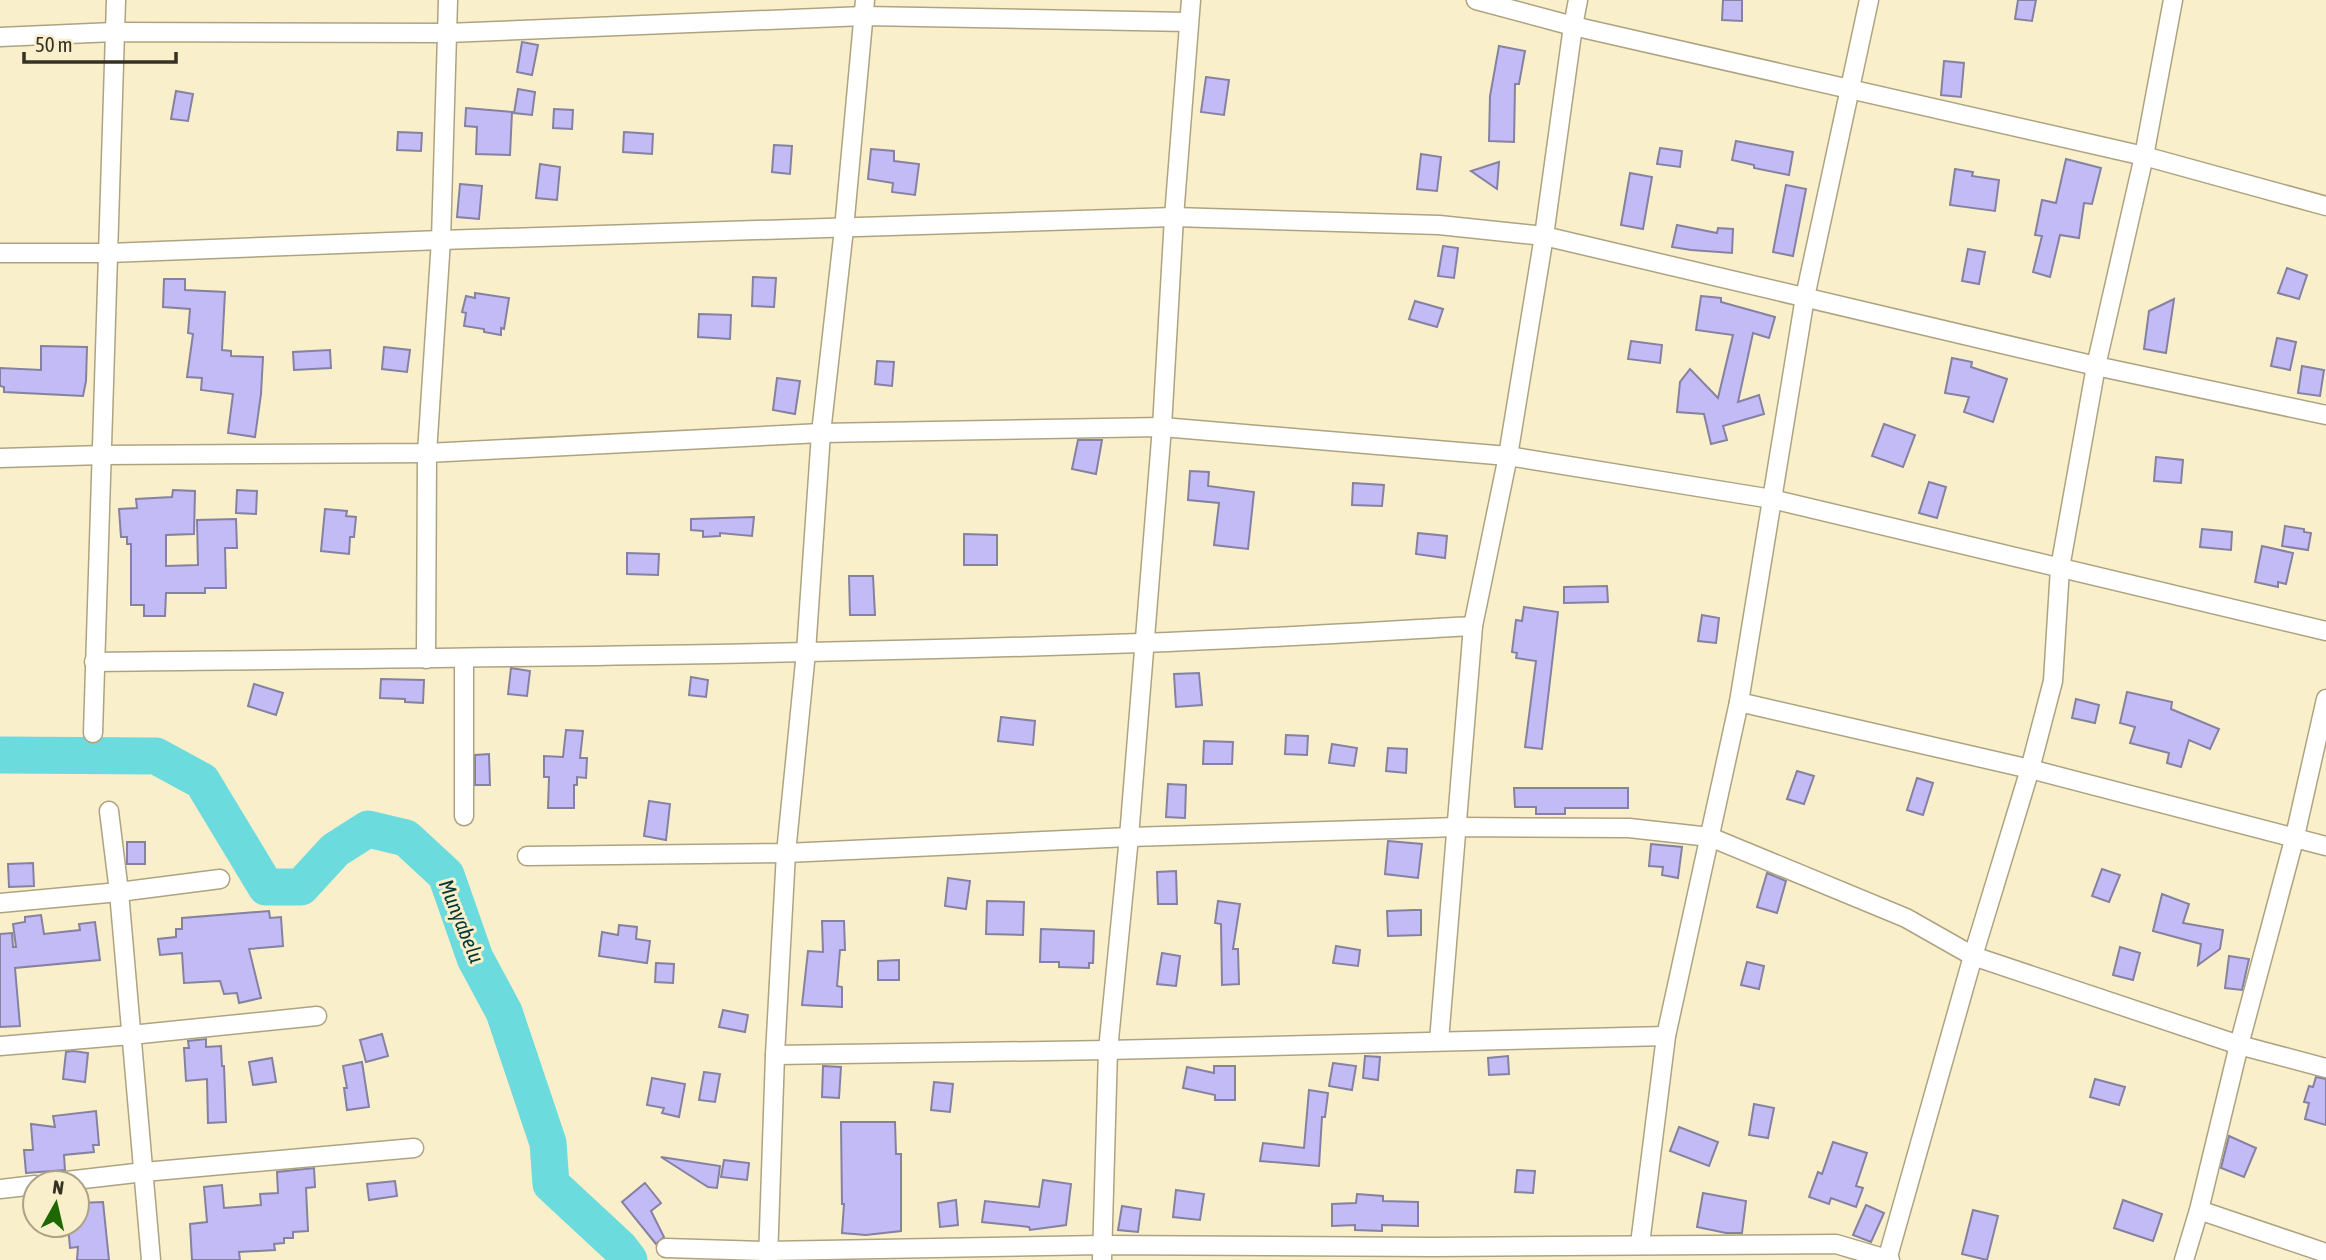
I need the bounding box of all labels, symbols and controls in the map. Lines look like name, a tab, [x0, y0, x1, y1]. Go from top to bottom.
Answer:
scale bar	[24, 21, 177, 65]
text: 50 m	[35, 32, 73, 56]
water label: Munyabelu	[434, 876, 490, 966]
north arrow	[21, 1169, 91, 1239]
text: N	[51, 1175, 65, 1199]

